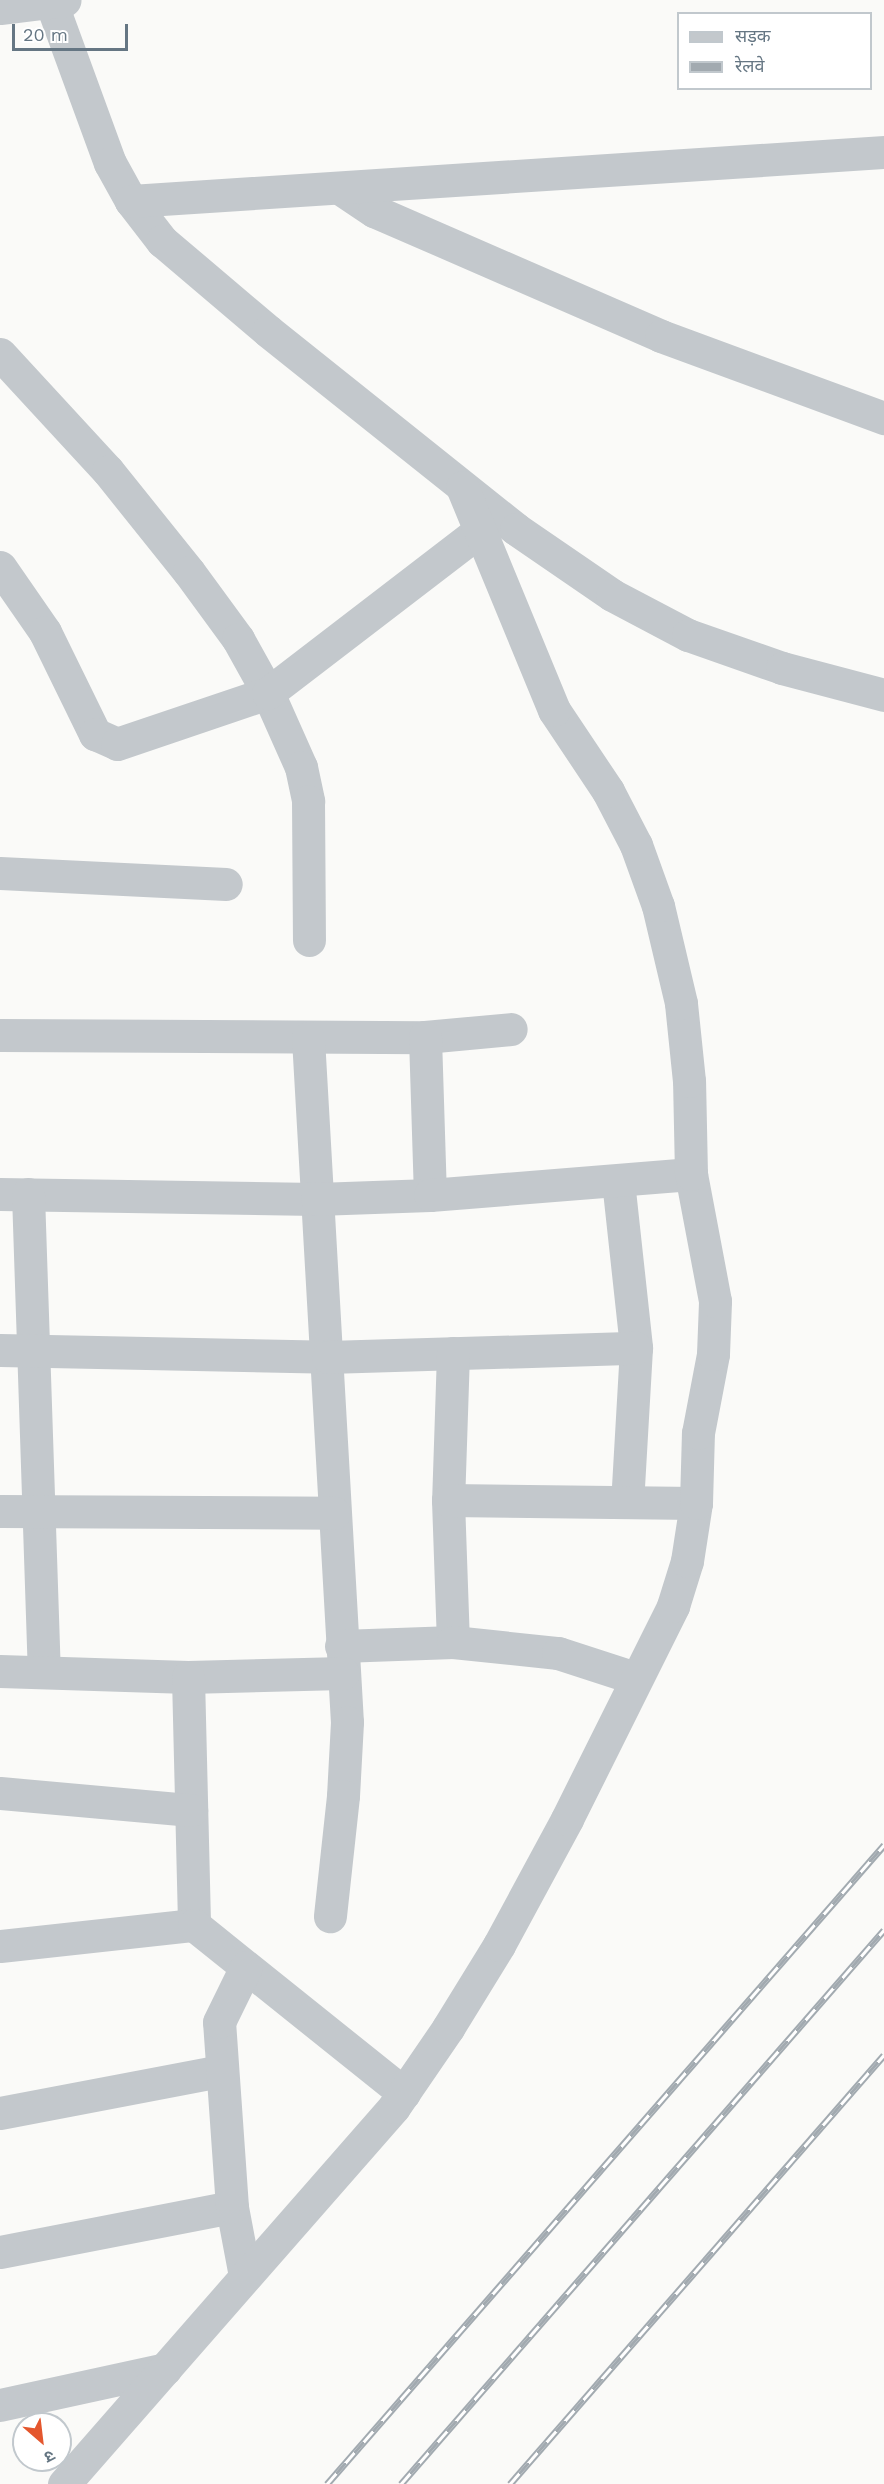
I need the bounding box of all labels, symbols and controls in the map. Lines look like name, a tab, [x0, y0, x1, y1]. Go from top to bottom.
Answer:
scale bar	[15, 12, 130, 50]
legend	[677, 12, 872, 90]
text: 20 m	[23, 24, 68, 45]
text: सड़क	[735, 25, 771, 46]
text: रेलवे	[735, 55, 765, 76]
north arrow	[12, 2412, 72, 2472]
text: उ	[41, 2446, 58, 2467]

